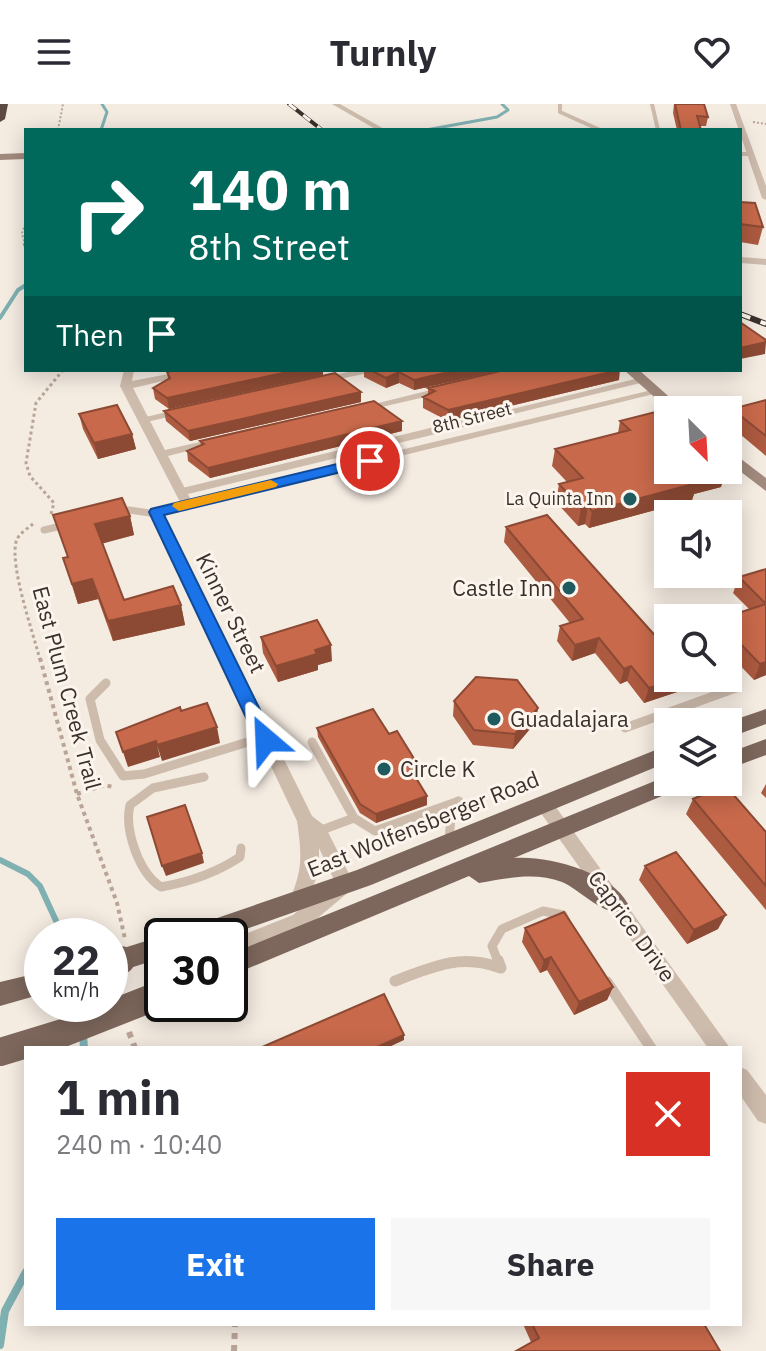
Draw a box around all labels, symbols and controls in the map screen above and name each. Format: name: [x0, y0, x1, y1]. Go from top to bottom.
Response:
text: Turnly: [330, 29, 436, 76]
icon: menu: [32, 30, 76, 74]
icon: heart: [690, 30, 734, 74]
text: 140 m: [188, 153, 352, 225]
icon: right: [56, 160, 160, 264]
text: 8th Street: [188, 223, 350, 270]
icon: arrive: [140, 312, 184, 356]
text: Then: [56, 315, 124, 354]
north arrow: [654, 396, 742, 484]
map controls: [654, 396, 742, 796]
street label: 8th Street: [430, 397, 514, 438]
pin: [336, 427, 404, 495]
icon: arrive: [348, 439, 392, 483]
place label: La Quinta Inn: [506, 487, 614, 510]
marker: La Quinta Inn: [621, 490, 639, 508]
button: sound: [654, 500, 742, 588]
street label: Kinner Street: [190, 548, 273, 678]
place label: Castle Inn: [452, 573, 553, 602]
marker: Castle Inn: [560, 579, 578, 597]
street label: East Plum Creek Trail: [26, 583, 109, 793]
button: search: [654, 604, 742, 692]
position arrow: [224, 698, 308, 782]
place label: Guadalajara: [510, 704, 629, 733]
button: layers: [654, 708, 742, 796]
marker: Guadalajara: [485, 710, 503, 728]
place label: Circle K: [400, 754, 475, 783]
marker: Circle K: [375, 760, 393, 778]
street label: East Wolfensberger Road: [303, 764, 543, 883]
street label: Caprice Drive: [582, 864, 683, 987]
speed limit sign: 30: [144, 918, 248, 1022]
text: 22: [52, 934, 100, 986]
text: km/h: [52, 976, 100, 1003]
text: 1 min: [56, 1066, 181, 1128]
button: close: [626, 1072, 710, 1156]
text: 240 m · 10:40: [56, 1127, 222, 1161]
button: Exit: [56, 1218, 375, 1310]
button: Share: [391, 1218, 710, 1310]

